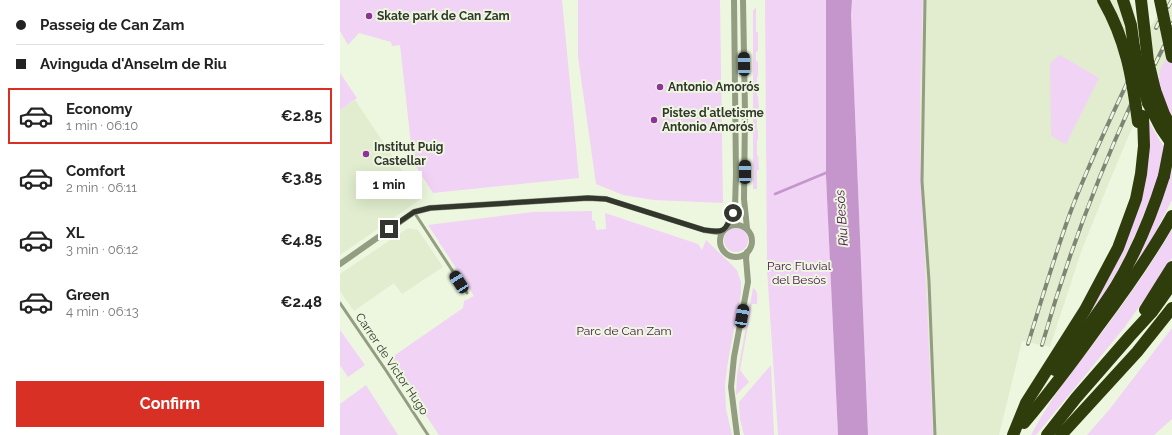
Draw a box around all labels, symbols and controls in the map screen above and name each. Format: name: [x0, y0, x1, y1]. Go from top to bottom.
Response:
place label: Skate park de Can Zam: [377, 9, 510, 23]
marker: Skate park de Can Zam: [364, 11, 374, 21]
text: Passeig de Can Zam: [40, 16, 184, 34]
car: [738, 52, 750, 76]
text: Avinguda d'Anselm de Riu: [40, 55, 227, 73]
place label: Antonio Amorós: [668, 80, 760, 94]
marker: Antonio Amorós: [655, 82, 665, 92]
icon: car: [18, 98, 54, 134]
text: Economy: [66, 100, 133, 118]
place label: Pistes d'atletisme Antonio Amorós: [662, 106, 764, 134]
text: €2.85: [281, 107, 322, 125]
marker: Pistes d'atletisme Antonio Amorós: [649, 115, 659, 125]
text: 1 min · 06:10: [66, 118, 138, 133]
place label: Institut Puig Castellar: [374, 140, 443, 168]
marker: Institut Puig Castellar: [361, 149, 371, 159]
icon: car: [18, 160, 54, 196]
car: [739, 160, 751, 184]
text: Comfort: [66, 162, 125, 180]
text: €3.85: [281, 169, 322, 187]
callout: 1 min: [356, 171, 422, 199]
text: 1 min: [373, 177, 405, 192]
text: 2 min · 06:11: [66, 180, 137, 195]
water label: Riu Besòs: [832, 189, 851, 247]
route start: [724, 204, 742, 222]
route end: [380, 220, 398, 238]
icon: car: [18, 222, 54, 258]
text: XL: [66, 224, 84, 242]
text: €4.85: [281, 231, 322, 249]
text: 3 min · 06:12: [66, 242, 138, 257]
park label: Parc Fluvial del Besòs: [767, 259, 832, 287]
car: [447, 269, 471, 295]
icon: car: [18, 284, 54, 320]
text: Green: [66, 286, 110, 304]
text: €2.48: [281, 293, 322, 311]
car: [734, 303, 750, 329]
text: 4 min · 06:13: [66, 304, 139, 319]
street label: Carrer de Victor Hugo: [353, 310, 431, 418]
park label: Parc de Can Zam: [576, 324, 672, 338]
button: Confirm: [16, 381, 324, 427]

